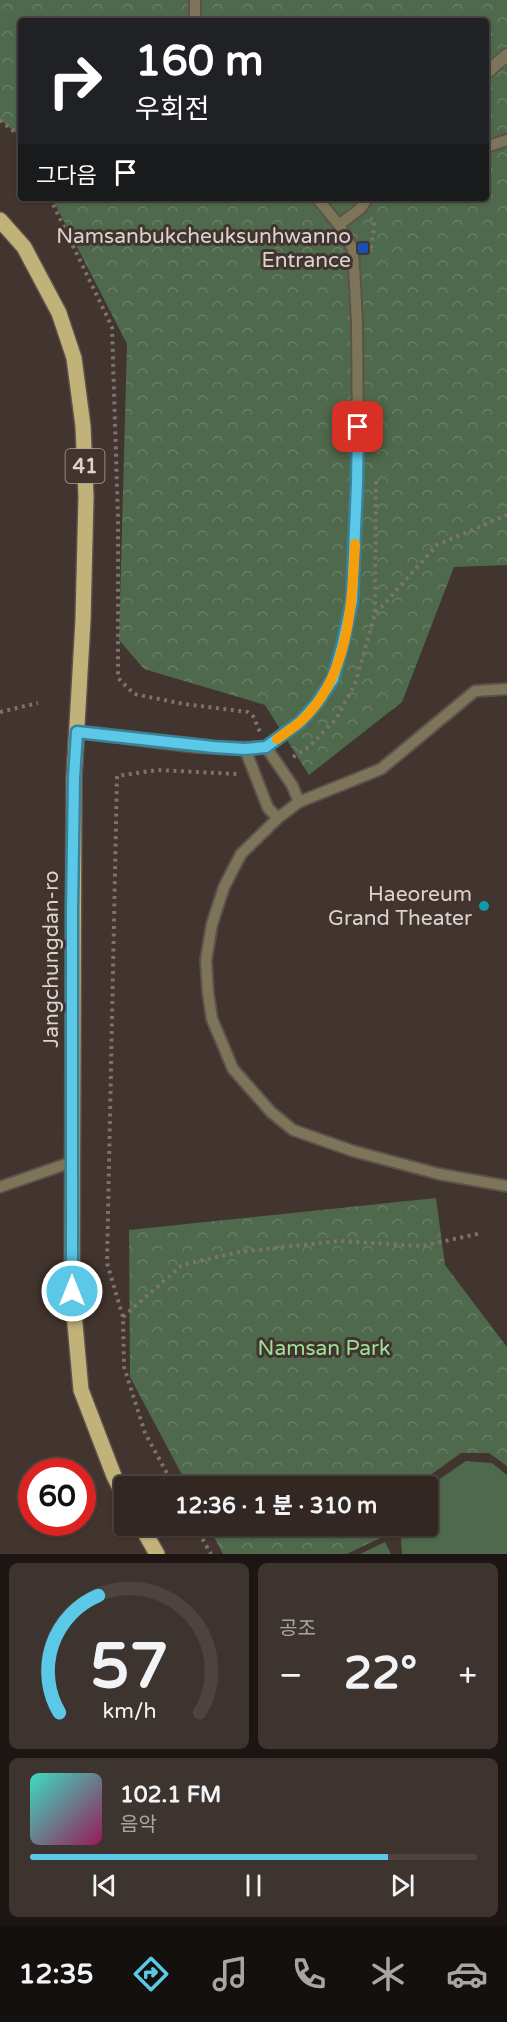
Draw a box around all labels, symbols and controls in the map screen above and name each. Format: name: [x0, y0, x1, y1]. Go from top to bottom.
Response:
text: 160 m: [135, 36, 264, 87]
icon: right: [36, 42, 114, 120]
text: 우회전: [135, 93, 210, 126]
icon: arrive: [109, 156, 142, 189]
text: 그다음: [36, 163, 97, 189]
place label: Namsanbukcheuksunhwanno Entrance: [56, 224, 351, 273]
marker: Namsanbukcheuksunhwanno Entrance: [356, 241, 370, 255]
pin: [332, 401, 383, 452]
icon: arrive: [341, 410, 374, 443]
road number: 41: [66, 449, 104, 483]
street label: Jangchungdan-ro: [39, 870, 64, 1048]
place label: Haeoreum Grand Theater: [328, 882, 472, 931]
marker: Haeoreum Grand Theater: [477, 899, 491, 913]
position arrow: [40, 1259, 104, 1323]
park label: Namsan Park: [258, 1336, 390, 1361]
speed limit sign: 60: [18, 1458, 96, 1536]
text: 12:36 · 1 분 · 310 m: [175, 1493, 377, 1519]
text: 공조: [279, 1617, 316, 1641]
text: 57: [90, 1630, 168, 1705]
text: 22°: [344, 1647, 417, 1701]
text: −: [279, 1656, 303, 1695]
text: +: [458, 1656, 477, 1695]
text: km/h: [102, 1698, 156, 1724]
text: 102.1 FM: [120, 1782, 221, 1808]
text: 음악: [120, 1813, 157, 1837]
icon: previous: [88, 1869, 121, 1902]
icon: pause: [237, 1869, 270, 1902]
icon: next: [386, 1869, 419, 1902]
icon: directions: [130, 1953, 172, 1995]
icon: music: [209, 1953, 251, 1995]
icon: phone: [288, 1953, 330, 1995]
icon: climate: [367, 1953, 409, 1995]
icon: car: [446, 1953, 488, 1995]
text: 12:35: [19, 1958, 93, 1991]

